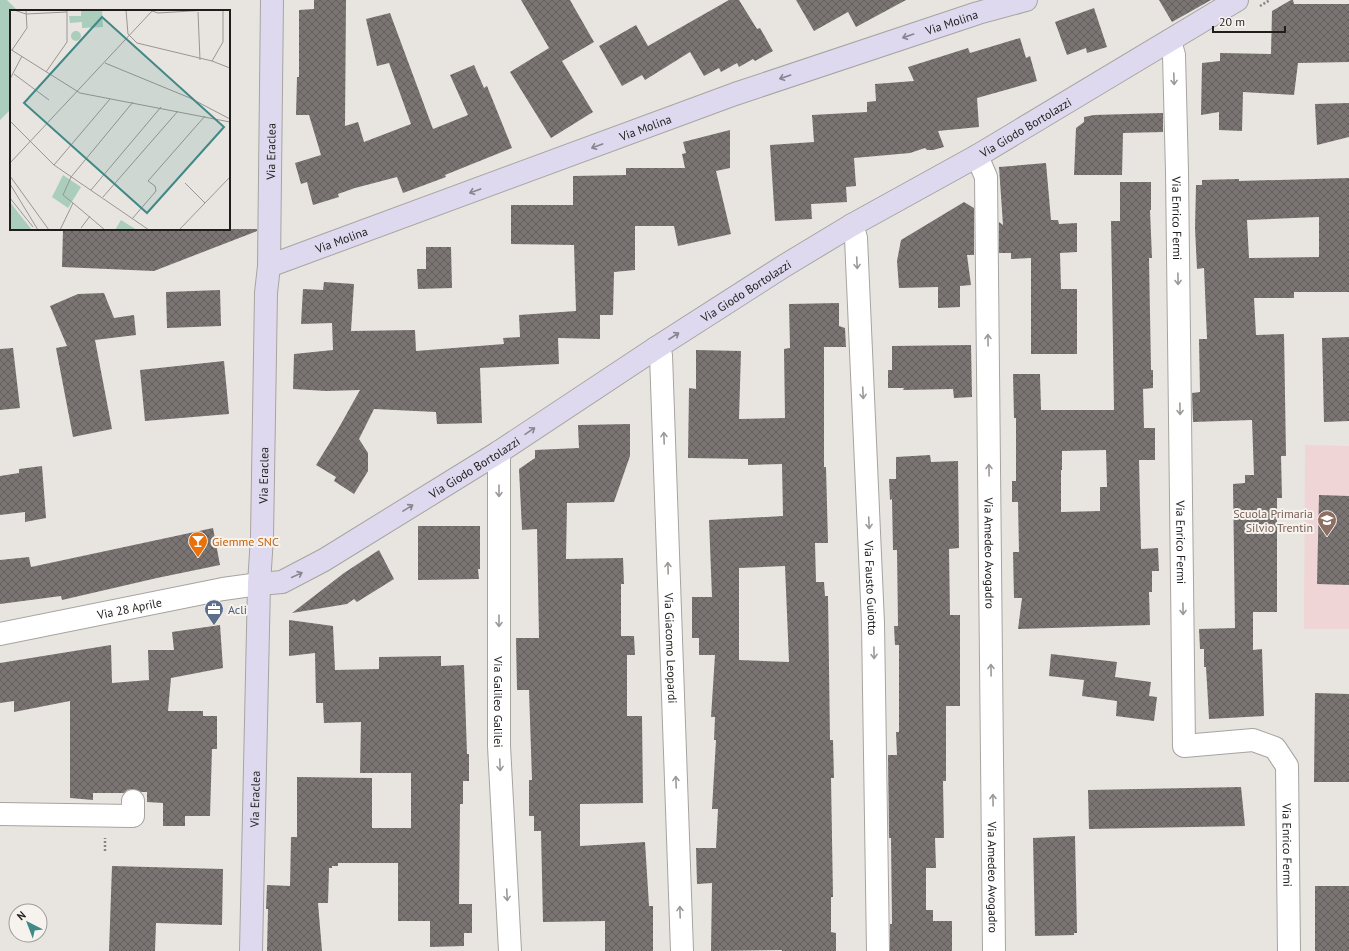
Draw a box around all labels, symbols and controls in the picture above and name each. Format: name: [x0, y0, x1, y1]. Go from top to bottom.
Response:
street label: Via Molina: [922, 6, 980, 38]
scale bar: [1213, 8, 1285, 34]
inset map: [10, 10, 230, 230]
text: 20 m: [1219, 14, 1245, 29]
one-way arrow: [902, 33, 915, 40]
one-way arrow: [1170, 72, 1178, 85]
one-way arrow: [779, 74, 791, 82]
street label: Via Giodo Bortolazzi: [976, 94, 1074, 161]
street label: Via Molina: [616, 111, 673, 144]
street label: Via Eraclea: [262, 123, 278, 181]
one-way arrow: [591, 142, 603, 150]
street label: Via Enrico Fermi: [1170, 175, 1186, 260]
one-way arrow: [470, 187, 482, 195]
street label: Via Molina: [312, 223, 369, 256]
street label: Via Giodo Bortolazzi: [697, 256, 793, 325]
one-way arrow: [853, 256, 861, 269]
one-way arrow: [1174, 272, 1182, 285]
one-way arrow: [668, 332, 679, 341]
one-way arrow: [984, 334, 992, 347]
one-way arrow: [859, 386, 867, 399]
one-way arrow: [1176, 402, 1184, 415]
one-way arrow: [524, 427, 536, 435]
one-way arrow: [660, 432, 667, 445]
street label: Via Giodo Bortolazzi: [425, 433, 522, 502]
street label: Via Eraclea: [255, 447, 271, 505]
one-way arrow: [985, 464, 993, 477]
one-way arrow: [495, 484, 503, 497]
street label: Via Amedeo Avogadro: [982, 496, 998, 609]
street label: Via Enrico Fermi: [1173, 499, 1190, 584]
one-way arrow: [402, 504, 413, 512]
place label: Scuola Primaria Silvio Trentin: [1233, 506, 1313, 535]
school or university icon: Scuola Primaria Silvio Trentin: [1316, 509, 1338, 537]
one-way arrow: [865, 516, 872, 529]
bar icon: Giemme SNC: [187, 530, 209, 558]
place label: Giemme SNC: [212, 534, 279, 549]
street label: Via Fausto Guiotto: [862, 540, 881, 635]
one-way arrow: [664, 562, 672, 575]
one-way arrow: [290, 571, 302, 578]
street label: Via Giacomo Leopardi: [662, 592, 681, 704]
street label: Via 28 Aprile: [95, 594, 163, 622]
office icon: Acli: [203, 598, 225, 626]
place label: Acli: [228, 602, 247, 617]
one-way arrow: [1179, 602, 1187, 615]
one-way arrow: [495, 614, 503, 627]
one-way arrow: [870, 646, 877, 659]
street label: Via Galileo Galilei: [491, 655, 507, 748]
one-way arrow: [987, 664, 995, 677]
one-way arrow: [497, 758, 504, 771]
street label: Via Eraclea: [246, 770, 262, 829]
one-way arrow: [672, 776, 679, 789]
one-way arrow: [989, 794, 997, 807]
street label: Via Enrico Fermi: [1280, 802, 1296, 887]
street label: Via Amedeo Avogadro: [985, 820, 1001, 933]
one-way arrow: [504, 888, 511, 901]
north arrow: [8, 903, 48, 943]
one-way arrow: [677, 906, 684, 919]
text: N: [14, 908, 29, 923]

